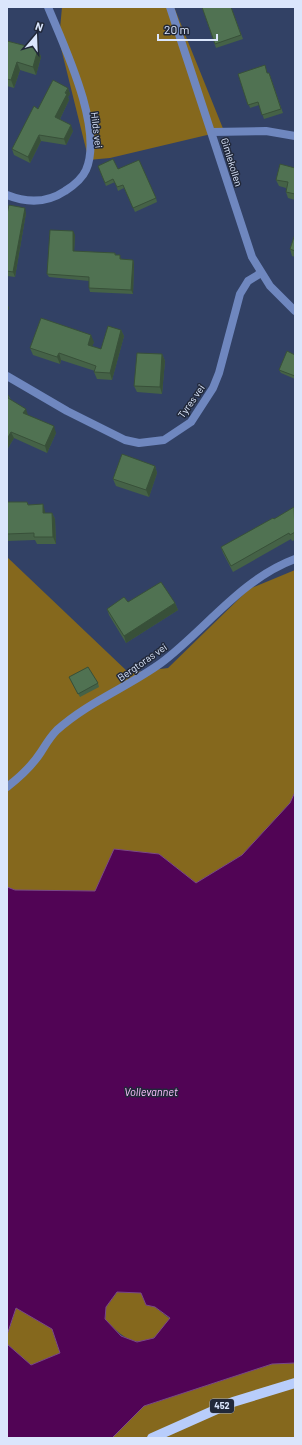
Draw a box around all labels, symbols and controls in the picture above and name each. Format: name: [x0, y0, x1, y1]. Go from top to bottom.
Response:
north arrow: [16, 16, 56, 56]
scale bar: [158, 16, 217, 42]
text: N: [34, 19, 45, 33]
text: 20 m: [164, 22, 190, 36]
street label: Hilds vei: [89, 111, 105, 149]
street label: Gimlekollen: [219, 136, 245, 188]
street label: Tyres vei: [175, 382, 207, 420]
street label: Bergtoras vei: [115, 641, 169, 683]
water label: Vollevannet: [124, 1085, 178, 1098]
road number: 452: [210, 1399, 234, 1413]

